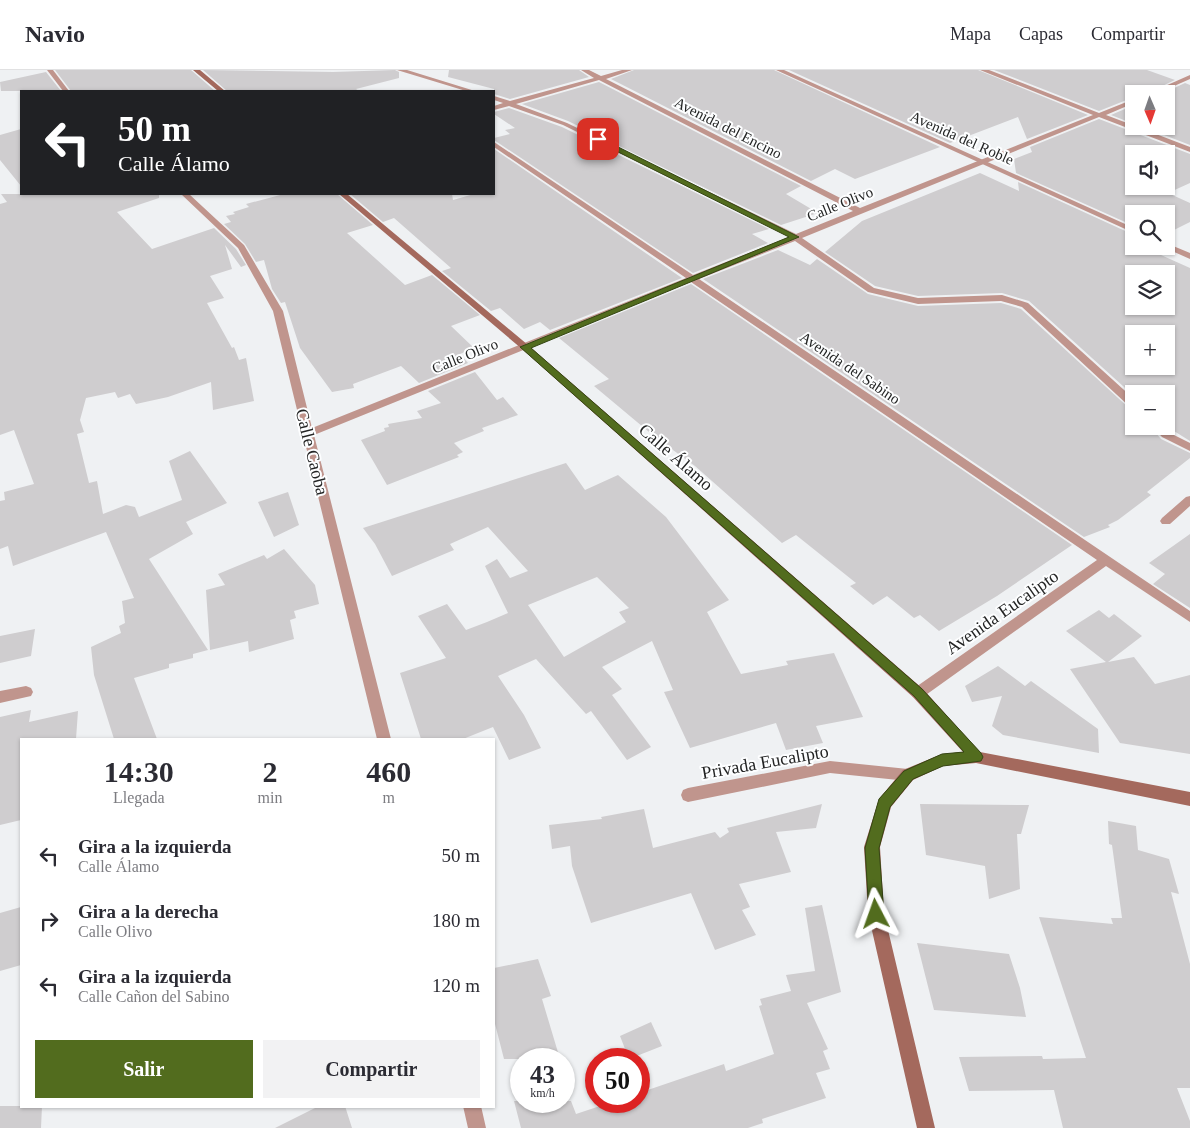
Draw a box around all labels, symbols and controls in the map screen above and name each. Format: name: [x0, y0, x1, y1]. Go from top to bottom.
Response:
text: Navio: [25, 21, 85, 47]
text: Mapa: [950, 24, 991, 44]
text: Capas: [1019, 24, 1063, 44]
text: Compartir: [1091, 24, 1165, 44]
north arrow: [1125, 85, 1175, 135]
map controls: [1125, 85, 1175, 435]
street label: Avenida del Encino: [672, 94, 784, 162]
street label: Avenida del Roble: [908, 108, 1016, 168]
icon: left: [35, 110, 100, 175]
text: 50 m: [118, 110, 191, 149]
pin: [577, 118, 619, 160]
icon: arrive: [584, 125, 612, 153]
button: sound: [1125, 145, 1175, 195]
text: Calle Álamo: [118, 151, 230, 176]
street label: Calle Olivo: [805, 184, 875, 224]
button: search: [1125, 205, 1175, 255]
button: layers: [1125, 265, 1175, 315]
button: +: [1125, 325, 1175, 375]
street label: Avenida del Sabino: [797, 329, 903, 407]
street label: Calle Olivo: [430, 336, 500, 376]
button: −: [1125, 385, 1175, 435]
street label: Calle Caoba: [292, 407, 332, 497]
street label: Calle Álamo: [635, 419, 718, 495]
street label: Avenida Eucalipto: [942, 566, 1062, 658]
street label: Privada Eucalipto: [700, 741, 830, 783]
text: 14:30: [104, 755, 174, 788]
text: 2: [262, 755, 277, 788]
text: 460: [366, 755, 411, 788]
text: Llegada: [113, 789, 165, 806]
text: min: [258, 789, 282, 806]
text: m: [382, 789, 395, 806]
text: Gira a la izquierda: [78, 836, 232, 857]
icon: left: [35, 842, 63, 870]
text: 50 m: [441, 845, 480, 866]
text: Calle Álamo: [78, 858, 159, 875]
position arrow: [849, 887, 901, 939]
text: Gira a la derecha: [78, 901, 219, 922]
icon: right: [35, 907, 63, 935]
text: 180 m: [432, 910, 480, 931]
text: Calle Olivo: [78, 923, 152, 940]
text: Gira a la izquierda: [78, 966, 232, 987]
icon: left: [35, 972, 63, 1000]
text: 120 m: [432, 975, 480, 996]
text: Calle Cañon del Sabino: [78, 988, 230, 1005]
button: Salir: [35, 1040, 253, 1098]
button: Compartir: [263, 1040, 480, 1098]
speed limit sign: 50: [585, 1048, 650, 1113]
text: 43: [530, 1061, 555, 1088]
text: km/h: [530, 1086, 555, 1100]

